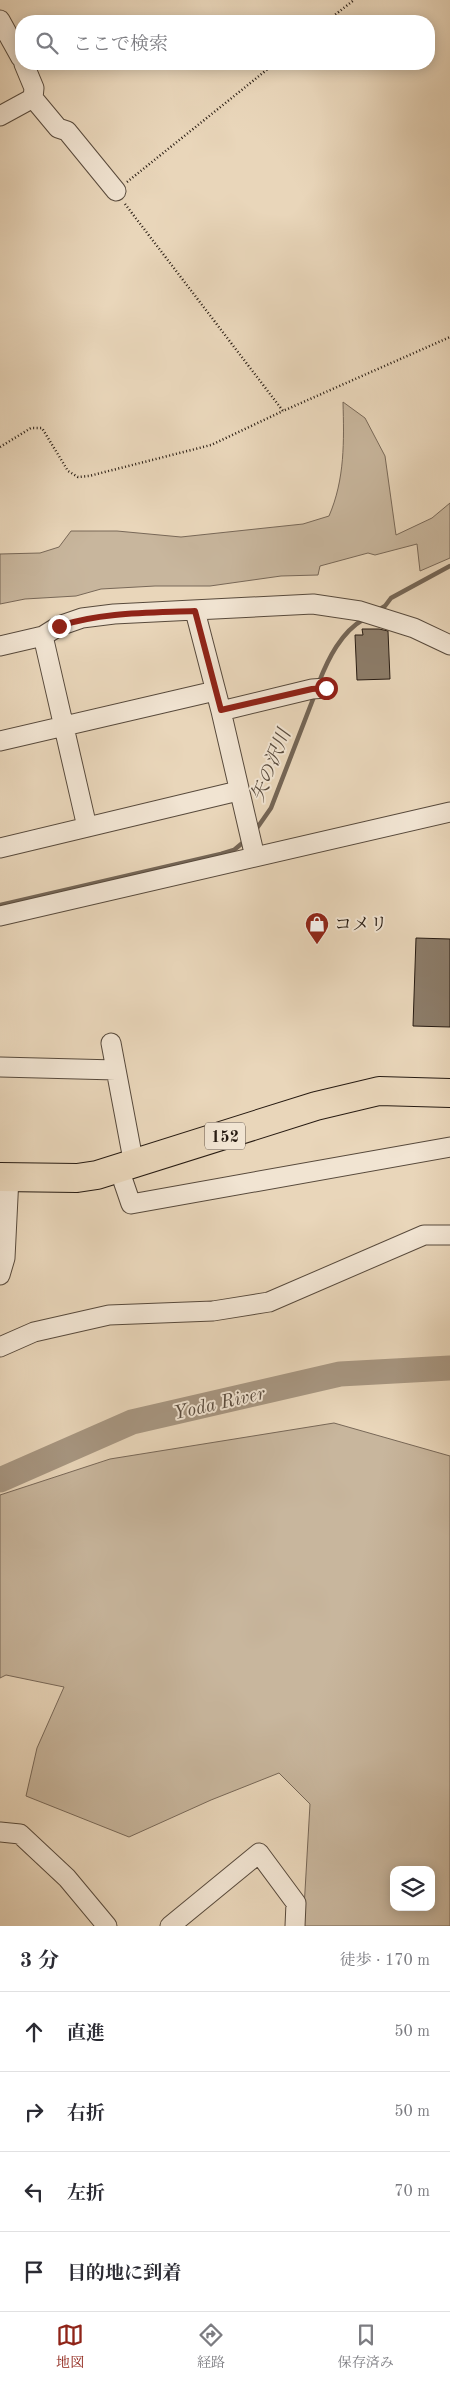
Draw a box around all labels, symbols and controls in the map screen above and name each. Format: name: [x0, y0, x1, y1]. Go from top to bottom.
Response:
search box: [15, 15, 435, 70]
icon: search: [33, 29, 61, 57]
text: ここで検索: [73, 36, 168, 55]
route end: [48, 615, 71, 638]
route start: [315, 677, 338, 700]
water label: 矢の沢川: [247, 725, 296, 805]
shop icon: コメリ: [304, 911, 330, 945]
place label: コメリ: [334, 916, 388, 934]
road number: 152: [205, 1122, 245, 1150]
water label: Yoda River: [172, 1385, 268, 1424]
map controls: [390, 1866, 435, 1911]
button: layers: [390, 1866, 435, 1911]
text: 3 分: [20, 1951, 59, 1972]
text: 徒歩 · 170 m: [340, 1953, 430, 1969]
icon: ahead: [20, 2018, 48, 2046]
text: 50 m: [394, 2024, 430, 2040]
text: 直進: [67, 2025, 105, 2044]
icon: right: [20, 2098, 48, 2126]
text: 50 m: [394, 2104, 430, 2120]
text: 右折: [67, 2105, 105, 2124]
icon: left: [20, 2178, 48, 2206]
text: 70 m: [394, 2184, 430, 2200]
text: 左折: [67, 2185, 105, 2204]
icon: arrive: [20, 2258, 48, 2286]
text: 目的地に到着: [67, 2265, 181, 2284]
tab: 地図: [56, 2321, 84, 2372]
tab: 経路: [197, 2321, 225, 2372]
tab: 保存済み: [338, 2321, 394, 2372]

